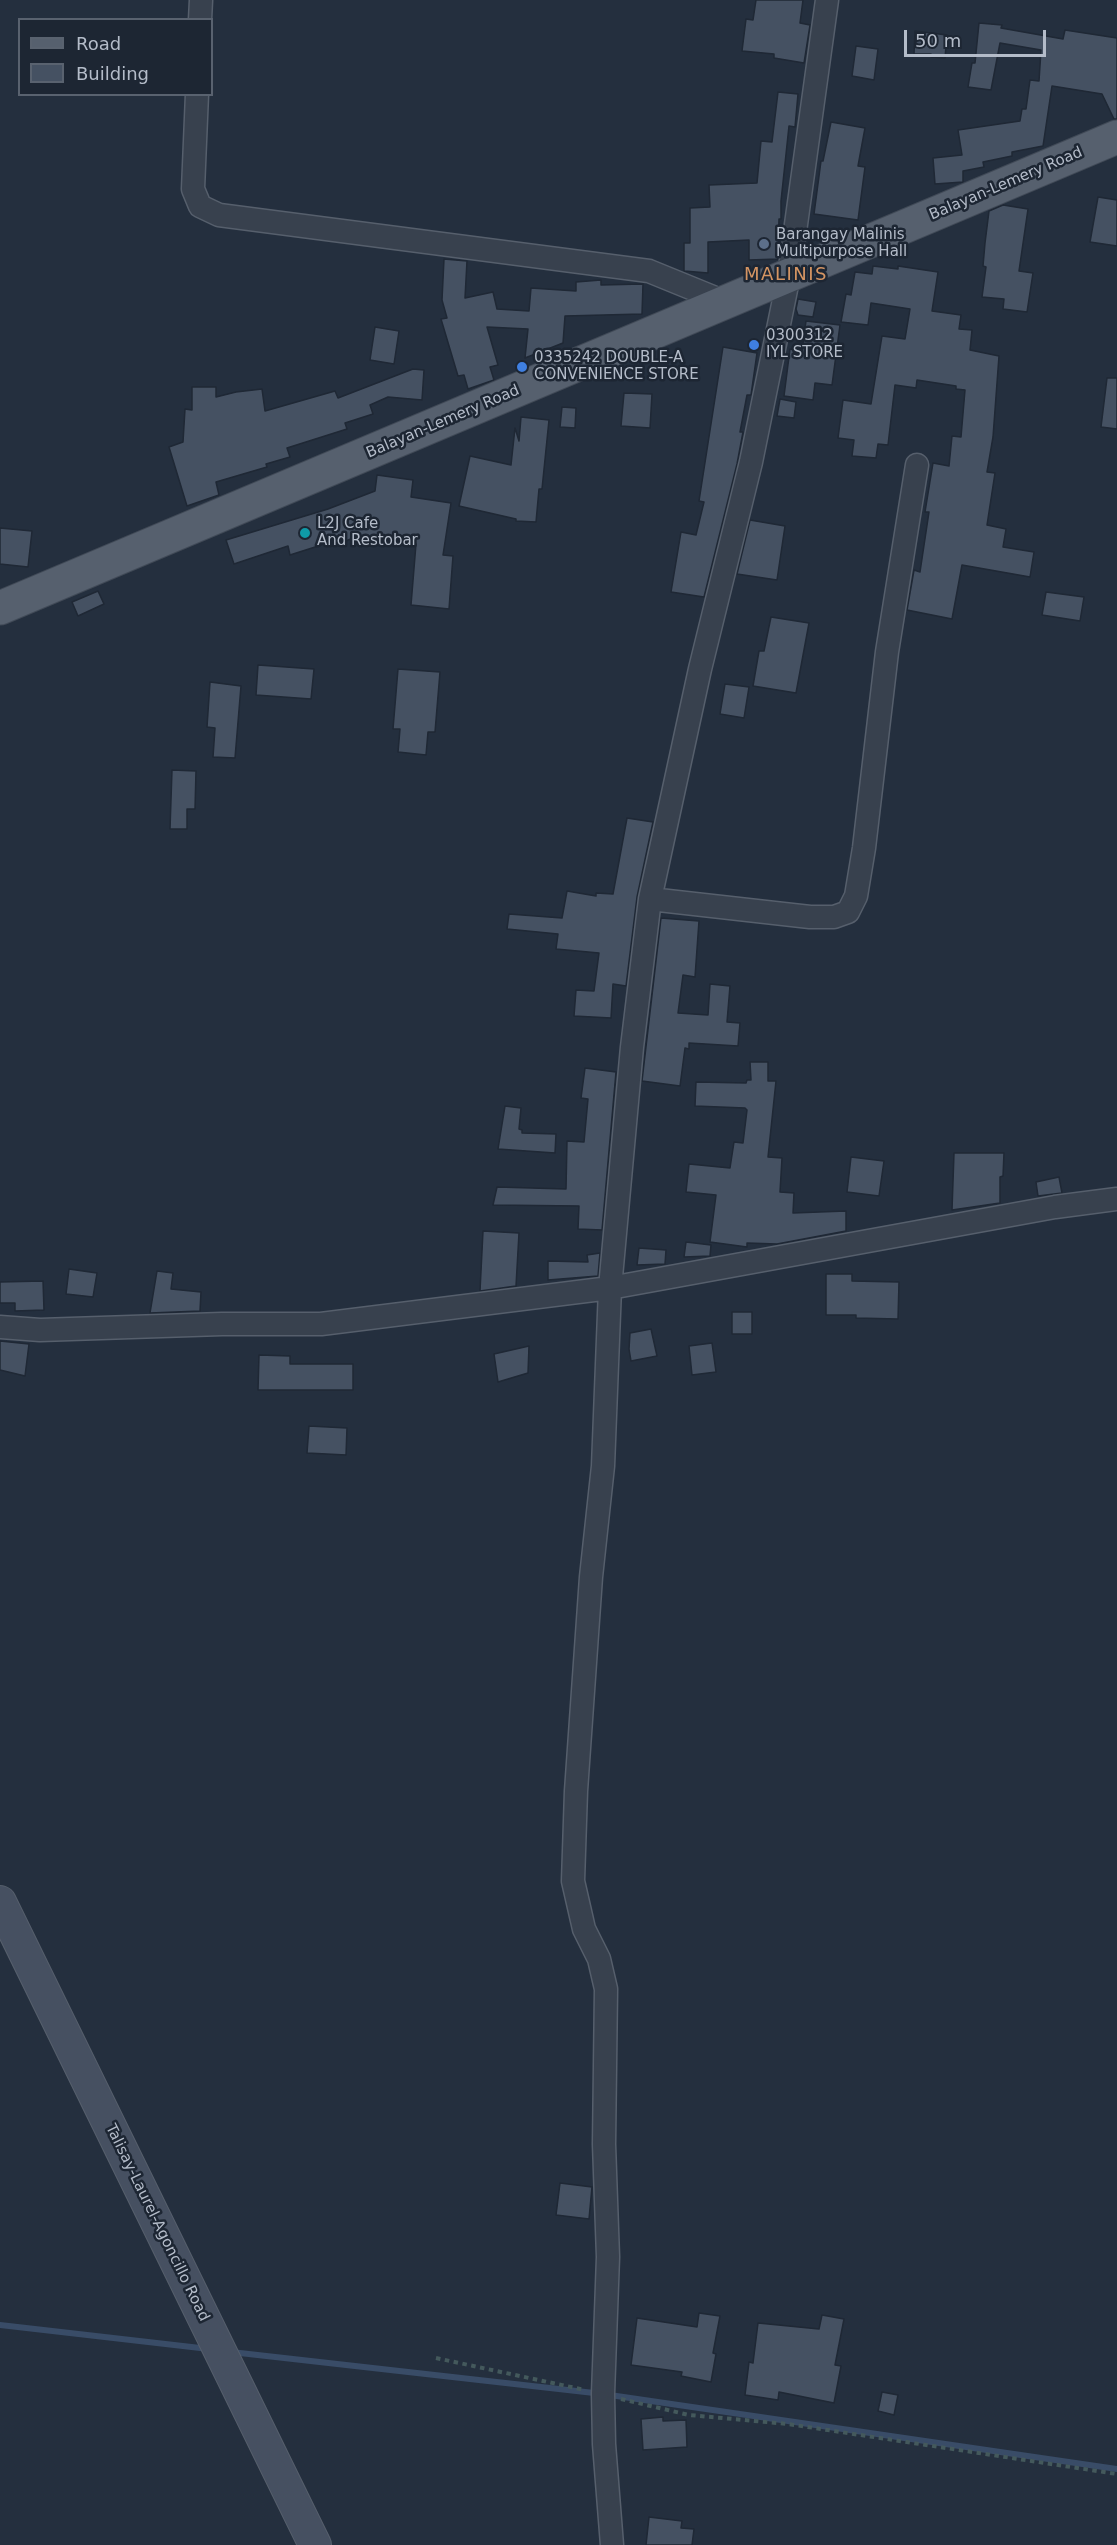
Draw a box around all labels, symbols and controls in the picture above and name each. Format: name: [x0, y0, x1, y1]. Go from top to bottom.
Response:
legend: [18, 18, 213, 96]
scale bar: [907, 18, 1050, 56]
text: 50 m: [915, 30, 961, 51]
text: Road: [76, 33, 121, 54]
text: Building: [76, 63, 149, 84]
street label: Balayan-Lemery Road: [927, 144, 1085, 224]
place label: Barangay Malinis Multipurpose Hall: [776, 226, 907, 261]
marker: Barangay Malinis Multipurpose Hall: [757, 237, 771, 251]
district label: MALINIS: [744, 264, 828, 286]
place label: 0300312 IYL STORE: [766, 327, 843, 362]
marker: 0300312 IYL STORE: [747, 338, 761, 352]
place label: 0335242 DOUBLE-A CONVENIENCE STORE: [534, 349, 699, 384]
marker: 0335242 DOUBLE-A CONVENIENCE STORE: [515, 360, 529, 374]
street label: Balayan-Lemery Road: [364, 382, 522, 462]
place label: L2J Cafe And Restobar: [317, 515, 418, 550]
marker: L2J Cafe And Restobar: [298, 526, 312, 540]
street label: Talisay-Laurel-Agoncillo Road: [101, 2121, 213, 2325]

